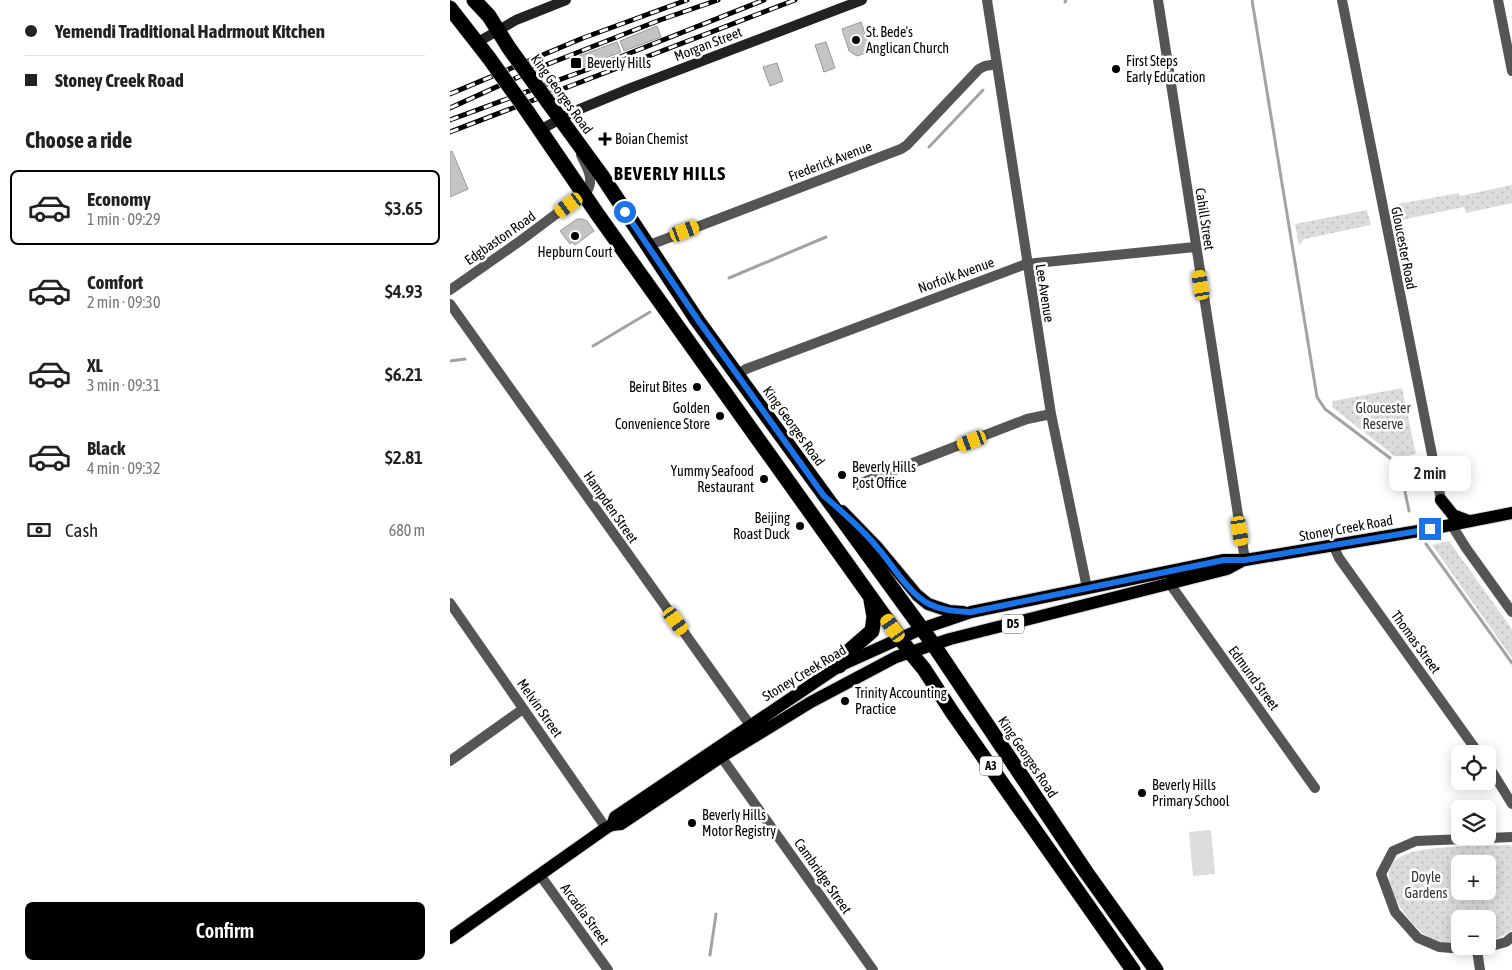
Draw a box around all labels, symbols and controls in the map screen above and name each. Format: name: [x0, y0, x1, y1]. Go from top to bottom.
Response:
text: Yemendi Traditional Hadrmout Kitchen: [55, 20, 325, 42]
street label: Morgan Street: [672, 24, 744, 64]
place label: St. Bede's Anglican Church: [866, 24, 949, 56]
marker: St. Bede's Anglican Church: [850, 34, 862, 46]
street label: King Georges Road: [528, 51, 596, 137]
place label: First Steps Early Education: [1126, 53, 1206, 85]
place label: Beverly Hills: [587, 55, 651, 71]
marker: Beverly Hills: [569, 56, 583, 70]
marker: First Steps Early Education: [1110, 63, 1122, 75]
text: Stoney Creek Road: [55, 69, 184, 91]
text: Choose a ride: [25, 127, 132, 153]
place label: Boian Chemist: [615, 131, 688, 147]
marker: Boian Chemist: [599, 133, 611, 145]
street label: Frederick Avenue: [786, 138, 874, 184]
district label: BEVERLY HILLS: [614, 162, 726, 184]
icon: car: [27, 185, 72, 230]
street label: Cahill Street: [1192, 187, 1218, 251]
text: Economy: [87, 188, 151, 210]
car: [552, 190, 585, 220]
text: $3.65: [385, 197, 423, 219]
route start: [614, 201, 636, 223]
street label: Gloucester Road: [1388, 205, 1420, 291]
street label: Edgbaston Road: [462, 208, 538, 268]
text: 1 min · 09:29: [87, 210, 160, 228]
car: [668, 219, 701, 243]
marker: Hepburn Court: [569, 230, 581, 242]
place label: Hepburn Court: [537, 244, 613, 260]
street label: Norfolk Avenue: [916, 254, 996, 296]
street label: Lee Avenue: [1033, 263, 1057, 323]
icon: car: [27, 268, 72, 313]
car: [1191, 269, 1210, 301]
text: Comfort: [87, 271, 143, 293]
text: $4.93: [385, 280, 423, 302]
text: 2 min · 09:30: [87, 293, 160, 311]
icon: car: [27, 351, 72, 396]
text: XL: [87, 354, 103, 376]
text: $6.21: [385, 363, 423, 385]
text: 3 min · 09:31: [87, 376, 160, 394]
place label: Beirut Bites: [629, 379, 687, 395]
marker: Beirut Bites: [691, 381, 703, 393]
street label: King Georges Road: [760, 383, 828, 469]
place label: Golden Convenience Store: [615, 400, 710, 432]
park label: Gloucester Reserve: [1355, 400, 1411, 432]
marker: Golden Convenience Store: [714, 410, 726, 422]
car: [955, 429, 988, 453]
icon: car: [27, 434, 72, 479]
text: Black: [87, 437, 125, 459]
text: $2.81: [385, 446, 423, 468]
callout: 2 min: [1389, 456, 1471, 492]
text: 4 min · 09:32: [87, 459, 160, 477]
place label: Beverly Hills Post Office: [852, 459, 916, 491]
place label: Yummy Seafood Restaurant: [671, 463, 754, 495]
text: 2 min: [1414, 464, 1446, 482]
street label: Hampden Street: [580, 468, 642, 546]
marker: Beverly Hills Post Office: [836, 469, 848, 481]
marker: Yummy Seafood Restaurant: [758, 473, 770, 485]
place label: Beijing Roast Duck: [733, 510, 790, 542]
street label: Stoney Creek Road: [1298, 512, 1394, 544]
car: [1230, 515, 1249, 547]
icon: cash: [25, 516, 53, 544]
route end: [1419, 518, 1441, 540]
text: Cash: [65, 519, 98, 541]
marker: Beijing Roast Duck: [794, 520, 806, 532]
text: 680 m: [389, 521, 425, 539]
car: [661, 604, 690, 638]
street label: Thomas Street: [1388, 608, 1444, 676]
car: [878, 611, 907, 645]
road number: D5: [1002, 614, 1024, 634]
street label: Stoney Creek Road: [759, 642, 849, 704]
street label: Edmund Street: [1225, 643, 1283, 713]
street label: Melvin Street: [514, 676, 566, 740]
place label: Trinity Accounting Practice: [855, 685, 947, 717]
marker: Trinity Accounting Practice: [839, 695, 851, 707]
street label: King Georges Road: [995, 713, 1061, 801]
map controls: [1451, 745, 1496, 955]
button: locate: [1451, 745, 1496, 790]
road number: A3: [980, 756, 1002, 776]
place label: Beverly Hills Primary School: [1152, 777, 1230, 809]
marker: Beverly Hills Primary School: [1136, 787, 1148, 799]
button: layers: [1451, 800, 1496, 845]
place label: Beverly Hills Motor Registry: [702, 807, 776, 839]
marker: Beverly Hills Motor Registry: [686, 817, 698, 829]
street label: Cambridge Street: [791, 835, 855, 917]
button: +: [1451, 855, 1496, 900]
park label: Doyle Gardens: [1405, 869, 1447, 901]
street label: Arcadia Street: [557, 880, 613, 948]
button: Confirm: [25, 902, 425, 960]
button: −: [1451, 910, 1496, 955]

